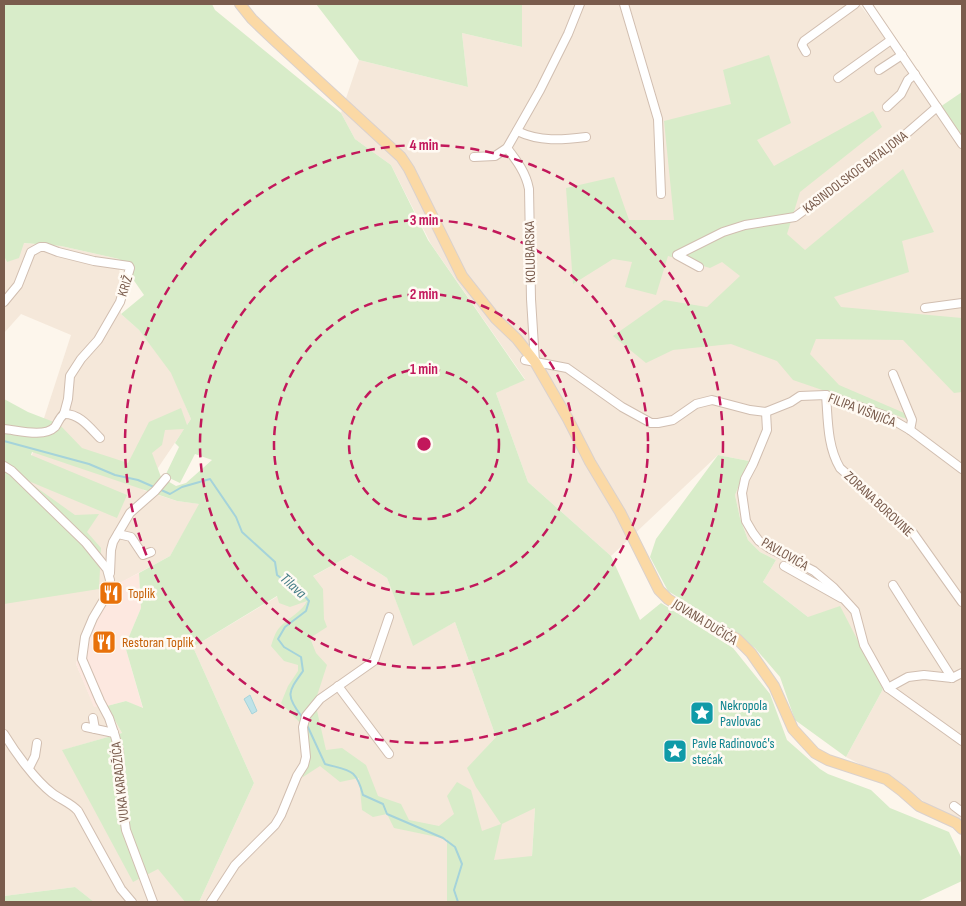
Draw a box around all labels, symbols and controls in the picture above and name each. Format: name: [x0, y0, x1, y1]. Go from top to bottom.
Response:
street label: KASINDOLSKOG BATALJONA: [799, 127, 911, 217]
text: 4 min: [410, 136, 438, 155]
text: 3 min: [410, 211, 438, 230]
street label: KOLUBARSKA: [521, 220, 539, 283]
street label: KRIŽ: [114, 273, 136, 299]
text: 2 min: [410, 285, 438, 304]
text: 1 min: [410, 360, 438, 379]
street label: FILIPA VIŠNJIĆA: [826, 389, 899, 431]
centre of rings: [415, 435, 433, 453]
street label: ZORANA BOROVINE: [841, 468, 917, 541]
street label: PAVLOVIĆA: [759, 534, 812, 575]
water label: Tilava: [276, 569, 310, 603]
restaurant icon: Toplik: [98, 580, 124, 606]
place label: Toplik: [128, 585, 156, 602]
street label: JOVANA DUČIĆA: [669, 595, 741, 649]
restaurant icon: Restoran Toplik: [91, 629, 117, 655]
place label: Restoran Toplik: [122, 634, 194, 651]
place label: Nekropola Pavlovac: [720, 697, 767, 730]
place icon: Nekropola Pavlovac: [689, 700, 715, 726]
place label: Pavle Radinovoć's stećak: [692, 735, 775, 768]
place icon: Pavle Radinovoć's stećak: [662, 738, 688, 764]
street label: VUKA KARADŽIĆA: [107, 740, 133, 823]

